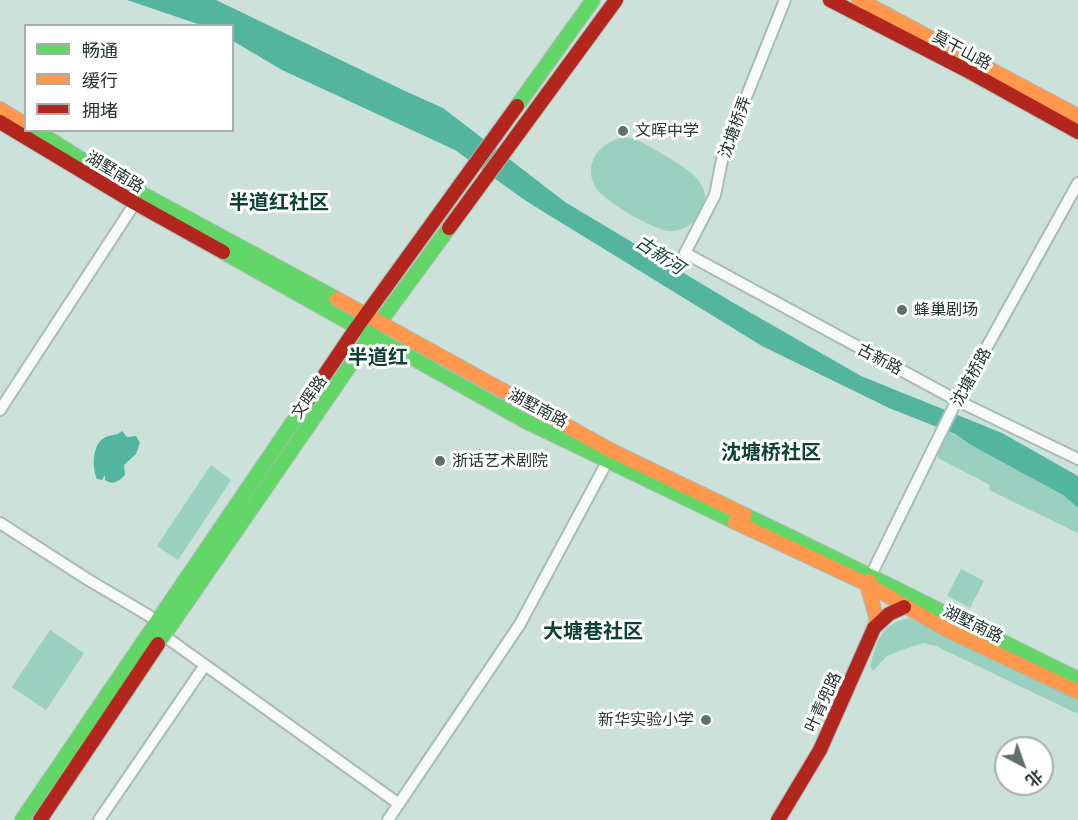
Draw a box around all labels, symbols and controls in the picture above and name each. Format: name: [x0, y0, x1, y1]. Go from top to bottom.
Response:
legend: [24, 24, 234, 132]
street label: 莫干山路: [929, 27, 995, 73]
text: 畅通: [82, 39, 118, 61]
text: 缓行: [82, 69, 118, 91]
street label: 沈塘桥弄: [715, 94, 755, 160]
text: 拥堵: [82, 99, 118, 121]
place label: 文晖中学: [635, 121, 699, 141]
marker: 文晖中学: [616, 124, 630, 138]
street label: 湖墅南路: [83, 147, 147, 197]
district label: 半道红社区: [229, 190, 329, 214]
water label: 古新河: [632, 231, 688, 279]
place label: 蜂巢剧场: [914, 300, 978, 320]
marker: 蜂巢剧场: [895, 303, 909, 317]
street label: 古新路: [854, 339, 906, 379]
street label: 沈塘桥路: [947, 344, 995, 410]
district label: 半道红: [348, 345, 408, 369]
street label: 文晖路: [287, 372, 331, 422]
street label: 湖墅南路: [505, 385, 571, 431]
district label: 沈塘桥社区: [721, 440, 821, 464]
place label: 浙话艺术剧院: [452, 451, 548, 471]
marker: 浙话艺术剧院: [433, 454, 447, 468]
street label: 湖墅南路: [940, 601, 1006, 647]
district label: 大塘巷社区: [543, 619, 643, 643]
street label: 叶青兜路: [801, 669, 845, 735]
place label: 新华实验小学: [598, 710, 694, 730]
marker: 新华实验小学: [699, 713, 713, 727]
north arrow: [994, 736, 1054, 796]
text: 北: [1023, 766, 1047, 791]

